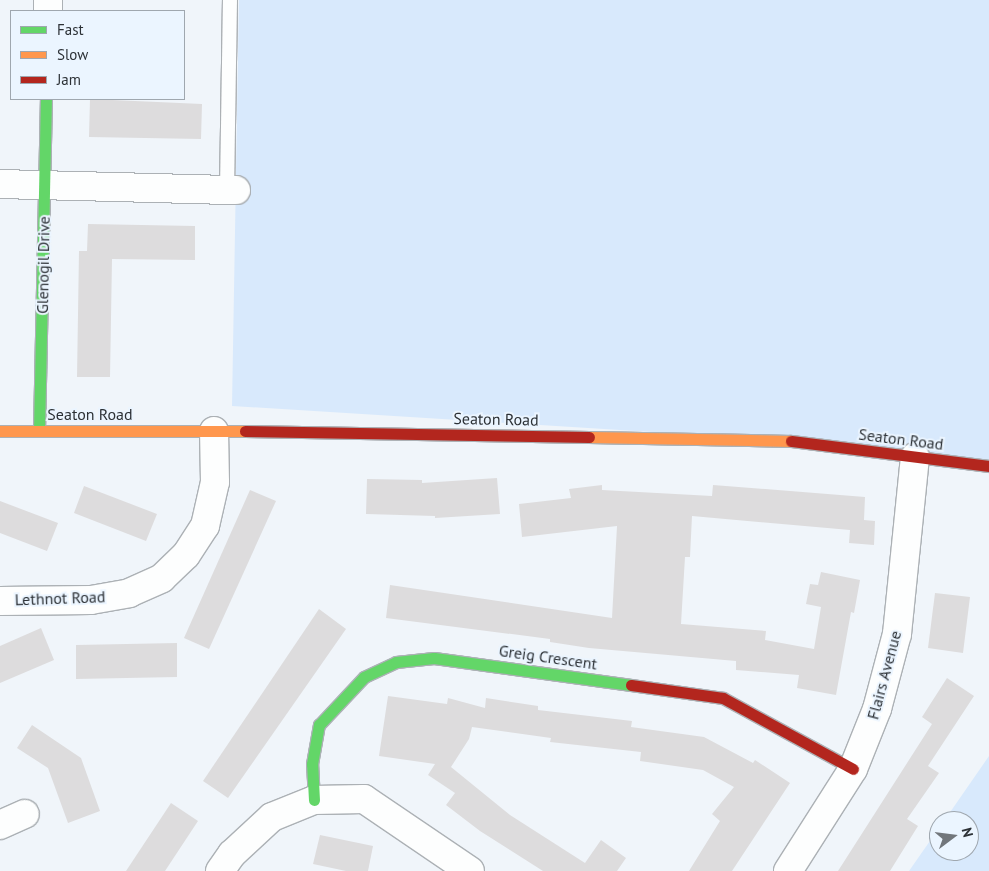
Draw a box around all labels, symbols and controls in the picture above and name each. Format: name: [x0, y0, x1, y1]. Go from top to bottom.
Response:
legend: [10, 10, 185, 100]
text: Fast: [57, 20, 84, 39]
text: Slow: [57, 45, 88, 64]
text: Jam: [57, 70, 81, 89]
street label: Glenogil Drive: [33, 216, 53, 314]
street label: Seaton Road: [47, 404, 133, 424]
street label: Seaton Road: [453, 409, 539, 429]
street label: Seaton Road: [858, 424, 944, 454]
street label: Lethnot Road: [14, 587, 106, 609]
street label: Flairs Avenue: [863, 628, 905, 722]
street label: Greig Crescent: [498, 641, 598, 673]
north arrow: [929, 811, 979, 861]
text: N: [958, 826, 977, 839]

